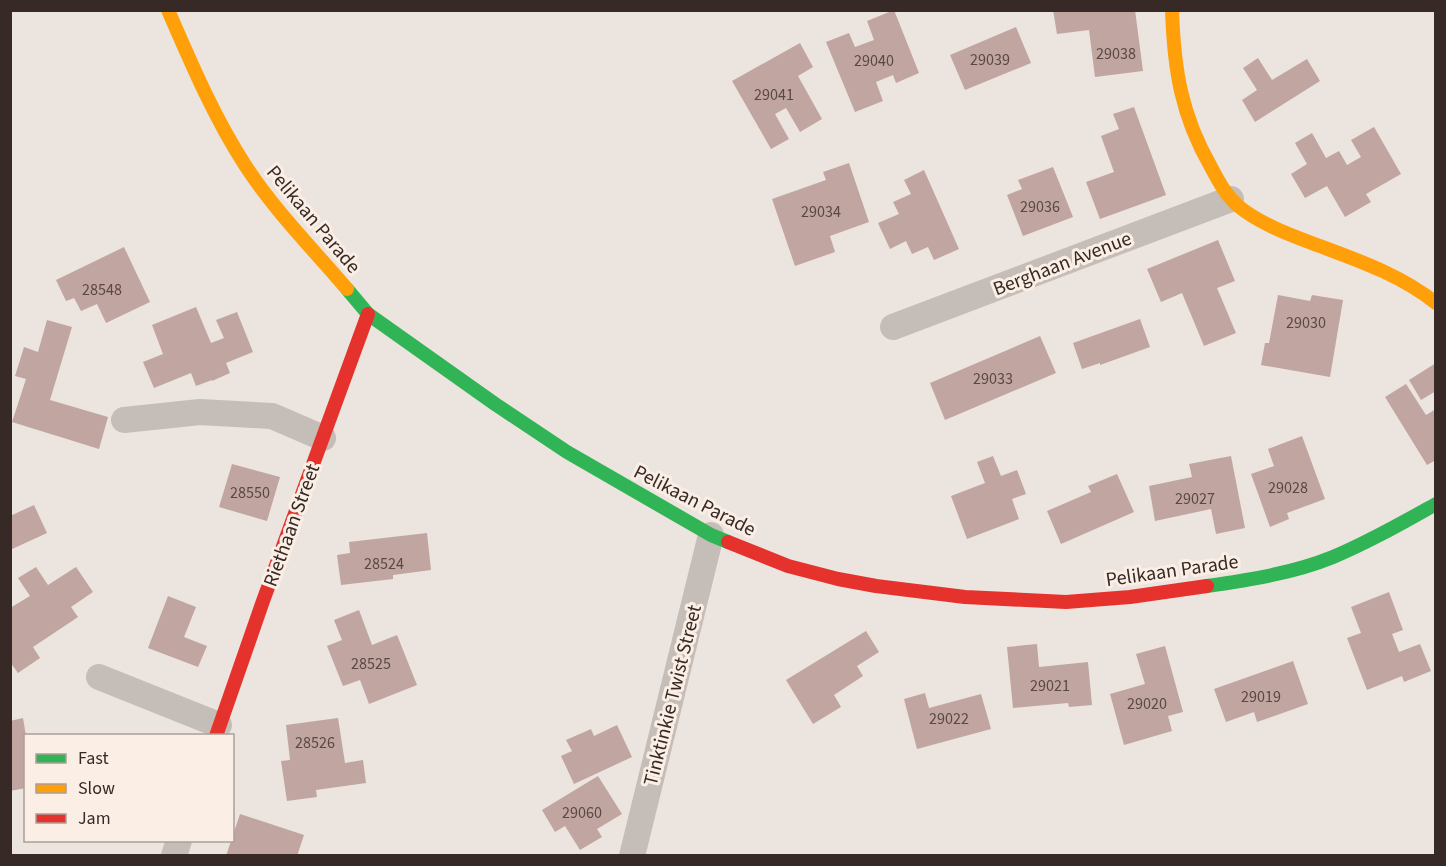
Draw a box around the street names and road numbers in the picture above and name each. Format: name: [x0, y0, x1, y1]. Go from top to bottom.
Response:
street label: Pelikaan Parade: [260, 159, 367, 280]
street label: Berghaan Avenue: [989, 225, 1136, 303]
street label: Pelikaan Parade: [629, 458, 761, 544]
street label: Riethaan Street: [257, 460, 327, 591]
street label: Pelikaan Parade: [1104, 548, 1240, 594]
street label: Tinktinkie Twist Street: [637, 602, 709, 789]

